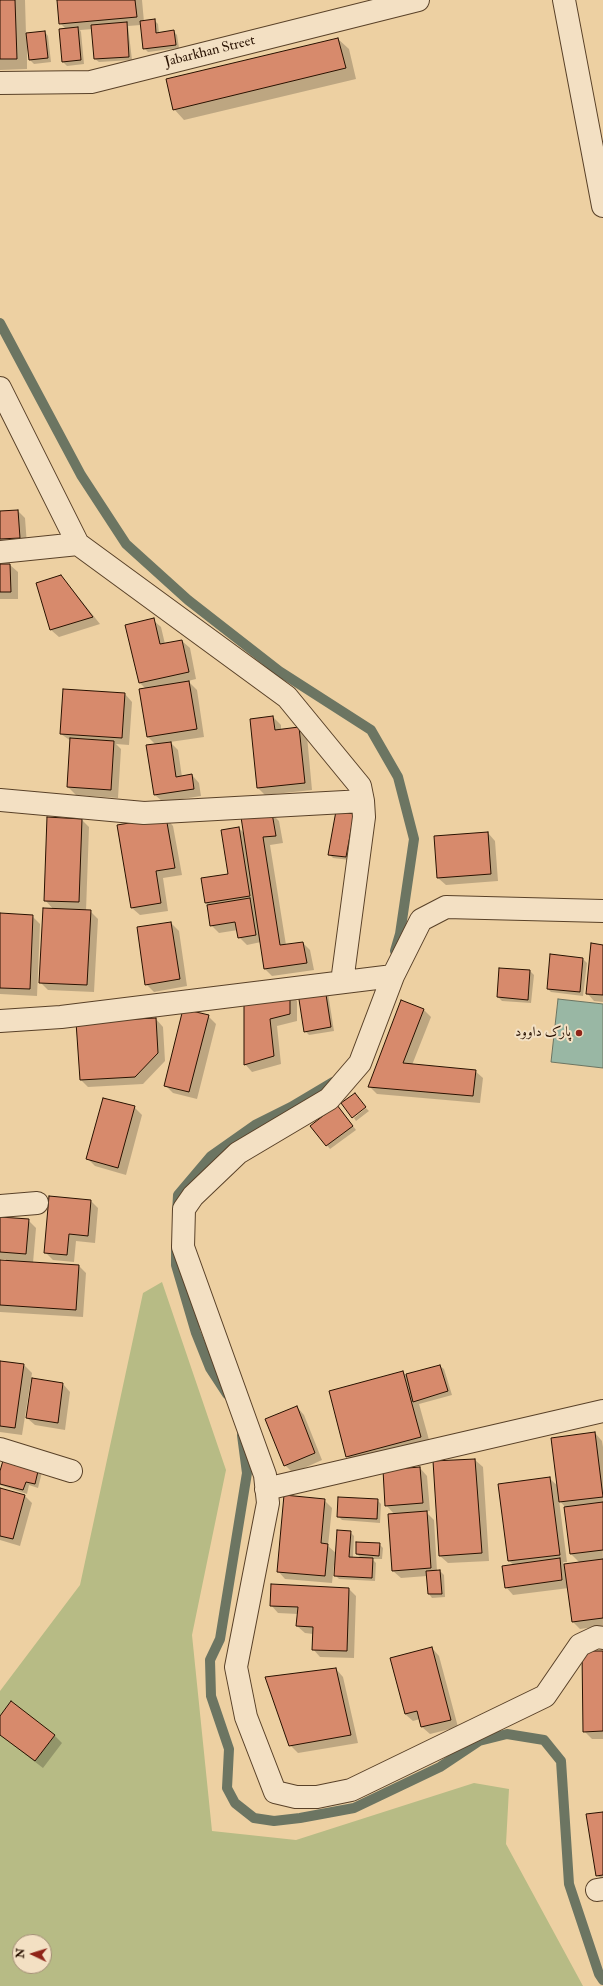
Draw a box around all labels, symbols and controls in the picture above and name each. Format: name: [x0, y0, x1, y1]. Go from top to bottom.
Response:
street label: Jabarkhan Street: [163, 33, 257, 71]
place label: پارک داوود: [515, 1025, 571, 1041]
marker: پارک داوود: [574, 1028, 584, 1038]
north arrow: [12, 1934, 52, 1974]
text: N: [14, 1948, 27, 1959]

